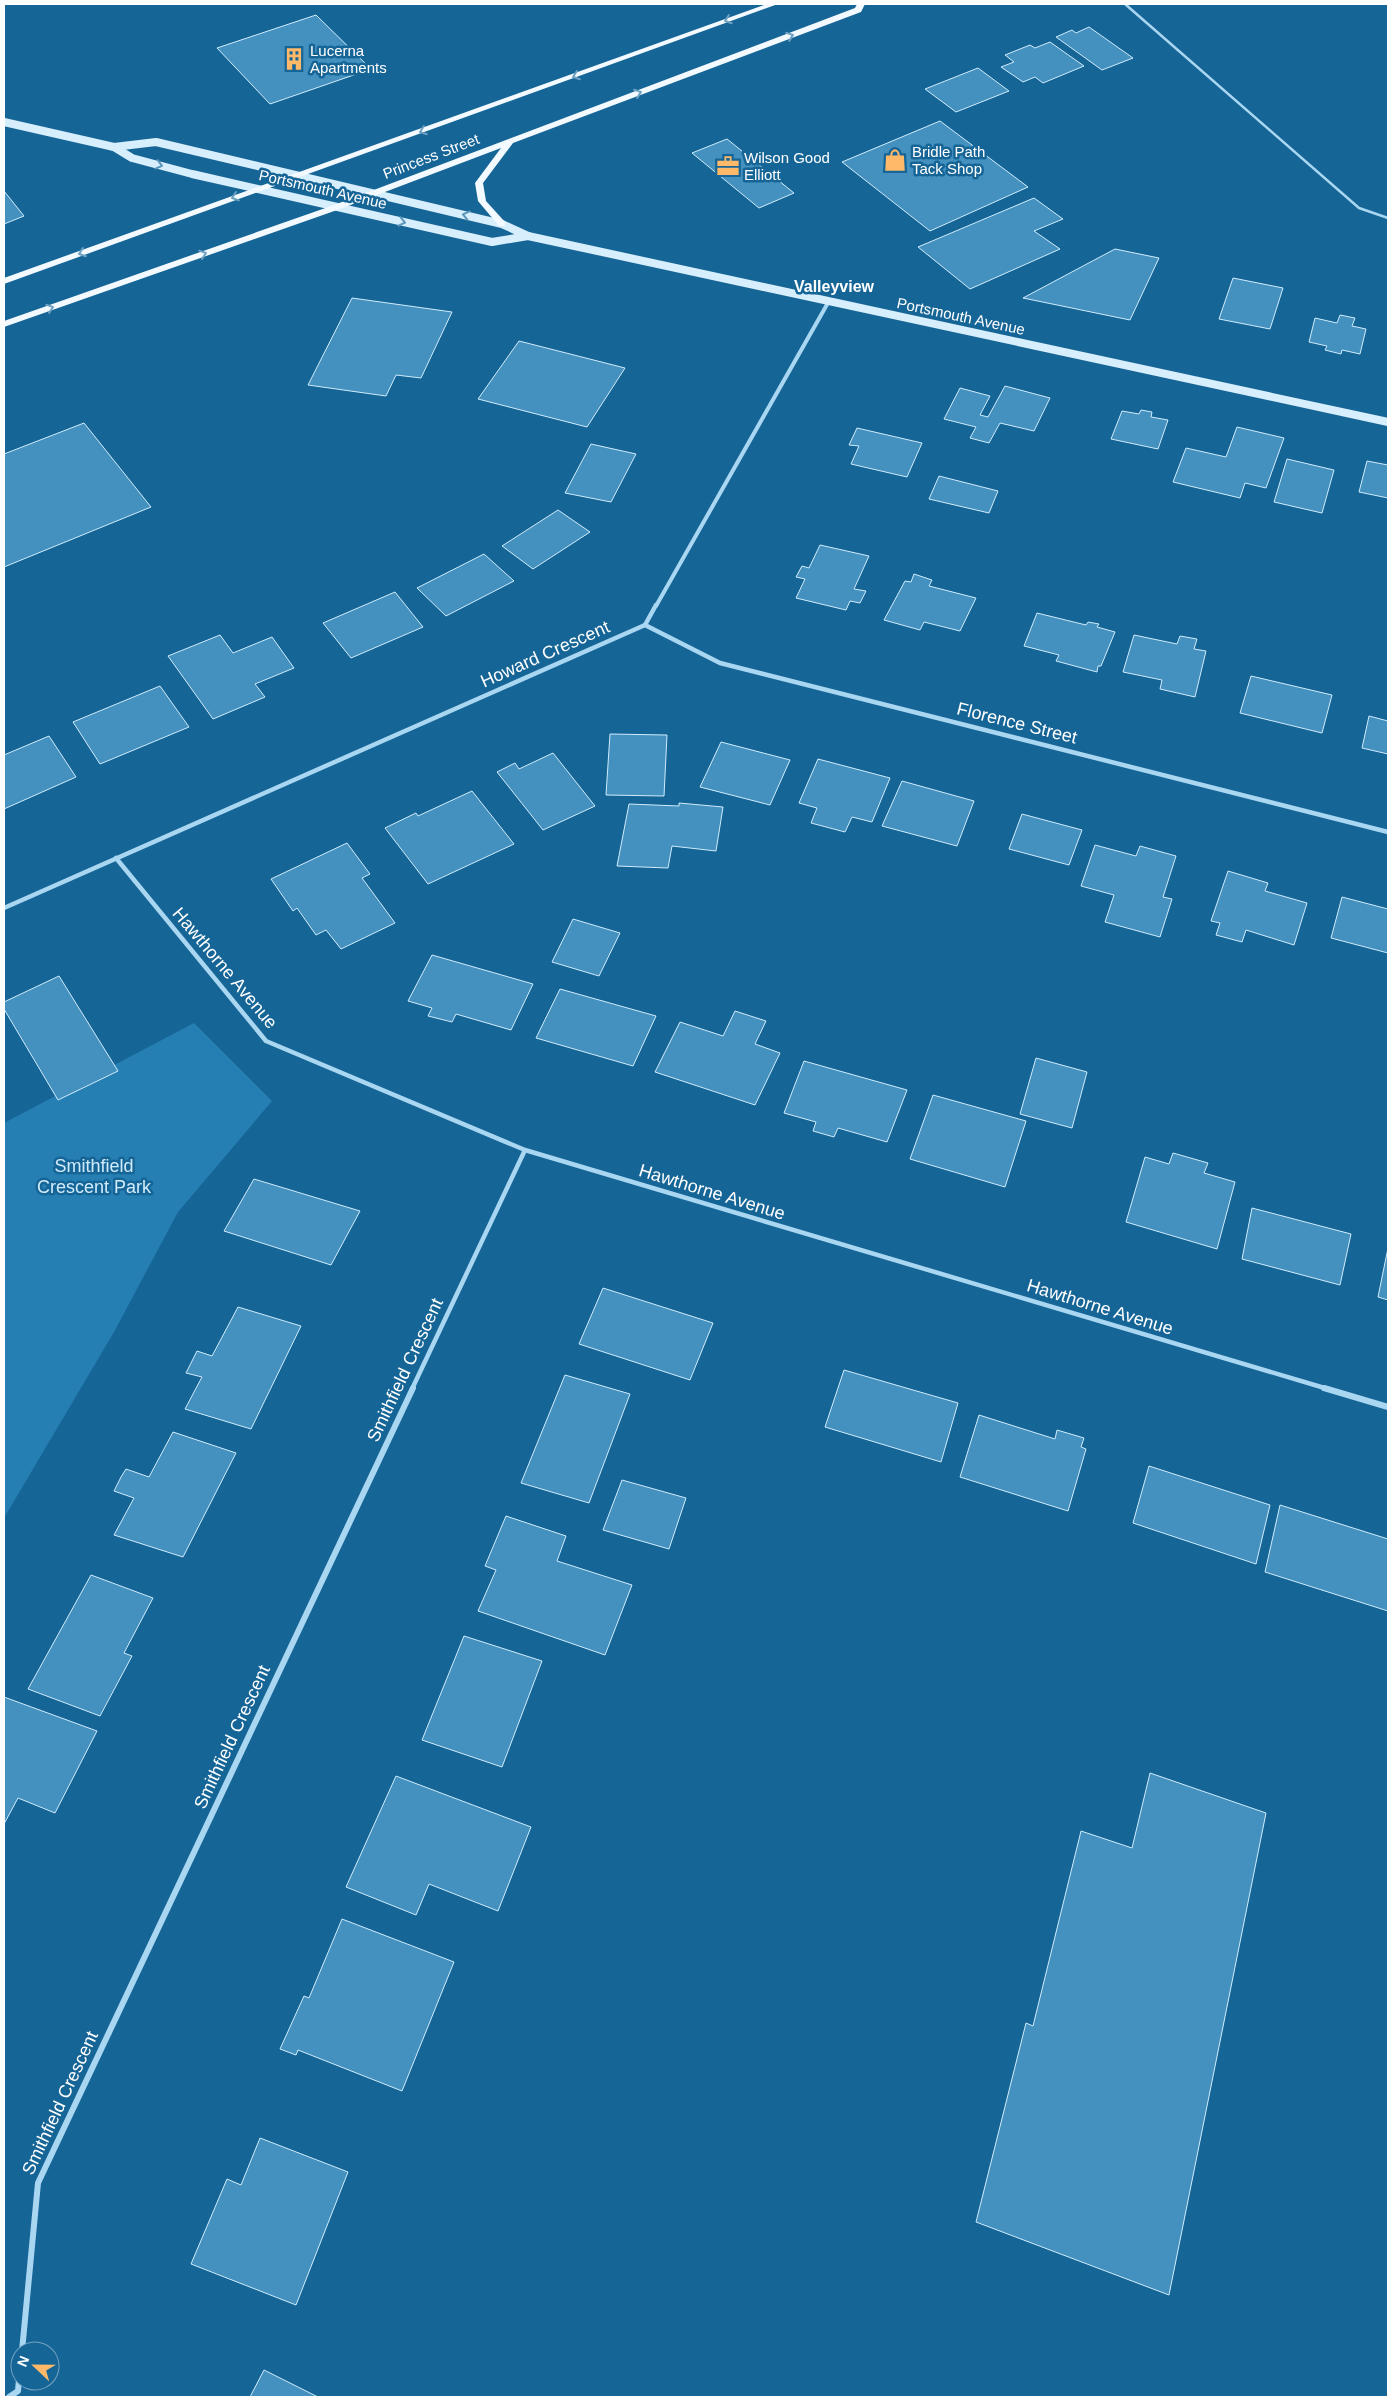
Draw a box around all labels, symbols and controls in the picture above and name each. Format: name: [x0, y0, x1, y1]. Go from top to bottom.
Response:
one-way arrow: [725, 14, 733, 24]
one-way arrow: [785, 32, 794, 42]
place label: Lucerna Apartments: [310, 42, 387, 76]
building icon: Lucerna Apartments: [281, 46, 307, 72]
one-way arrow: [572, 70, 580, 80]
one-way arrow: [633, 89, 642, 99]
one-way arrow: [419, 125, 428, 135]
street label: Princess Street: [380, 130, 482, 182]
place label: Bridle Path Tack Shop: [912, 143, 985, 177]
shop icon: Bridle Path Tack Shop: [882, 147, 908, 173]
place label: Wilson Good Elliott: [744, 149, 830, 183]
office icon: Wilson Good Elliott: [715, 153, 741, 179]
one-way arrow: [154, 159, 163, 170]
street label: Portsmouth Avenue: [257, 166, 389, 212]
one-way arrow: [231, 192, 240, 202]
one-way arrow: [461, 210, 470, 221]
one-way arrow: [398, 216, 407, 227]
one-way arrow: [78, 247, 87, 257]
one-way arrow: [198, 250, 207, 260]
district label: Valleyview: [794, 278, 875, 295]
street label: Portsmouth Avenue: [895, 294, 1027, 338]
one-way arrow: [45, 303, 53, 313]
street label: Howard Crescent: [477, 617, 613, 691]
street label: Florence Street: [955, 698, 1079, 748]
street label: Hawthorne Avenue: [169, 903, 281, 1033]
park label: Smithfield Crescent Park: [37, 1156, 152, 1197]
street label: Hawthorne Avenue: [637, 1160, 787, 1224]
street label: Hawthorne Avenue: [1025, 1275, 1175, 1339]
street label: Smithfield Crescent: [363, 1295, 447, 1445]
street label: Smithfield Crescent: [190, 1662, 274, 1812]
street label: Smithfield Crescent: [18, 2028, 102, 2178]
north arrow: [10, 2341, 60, 2391]
text: N: [14, 2353, 32, 2369]

